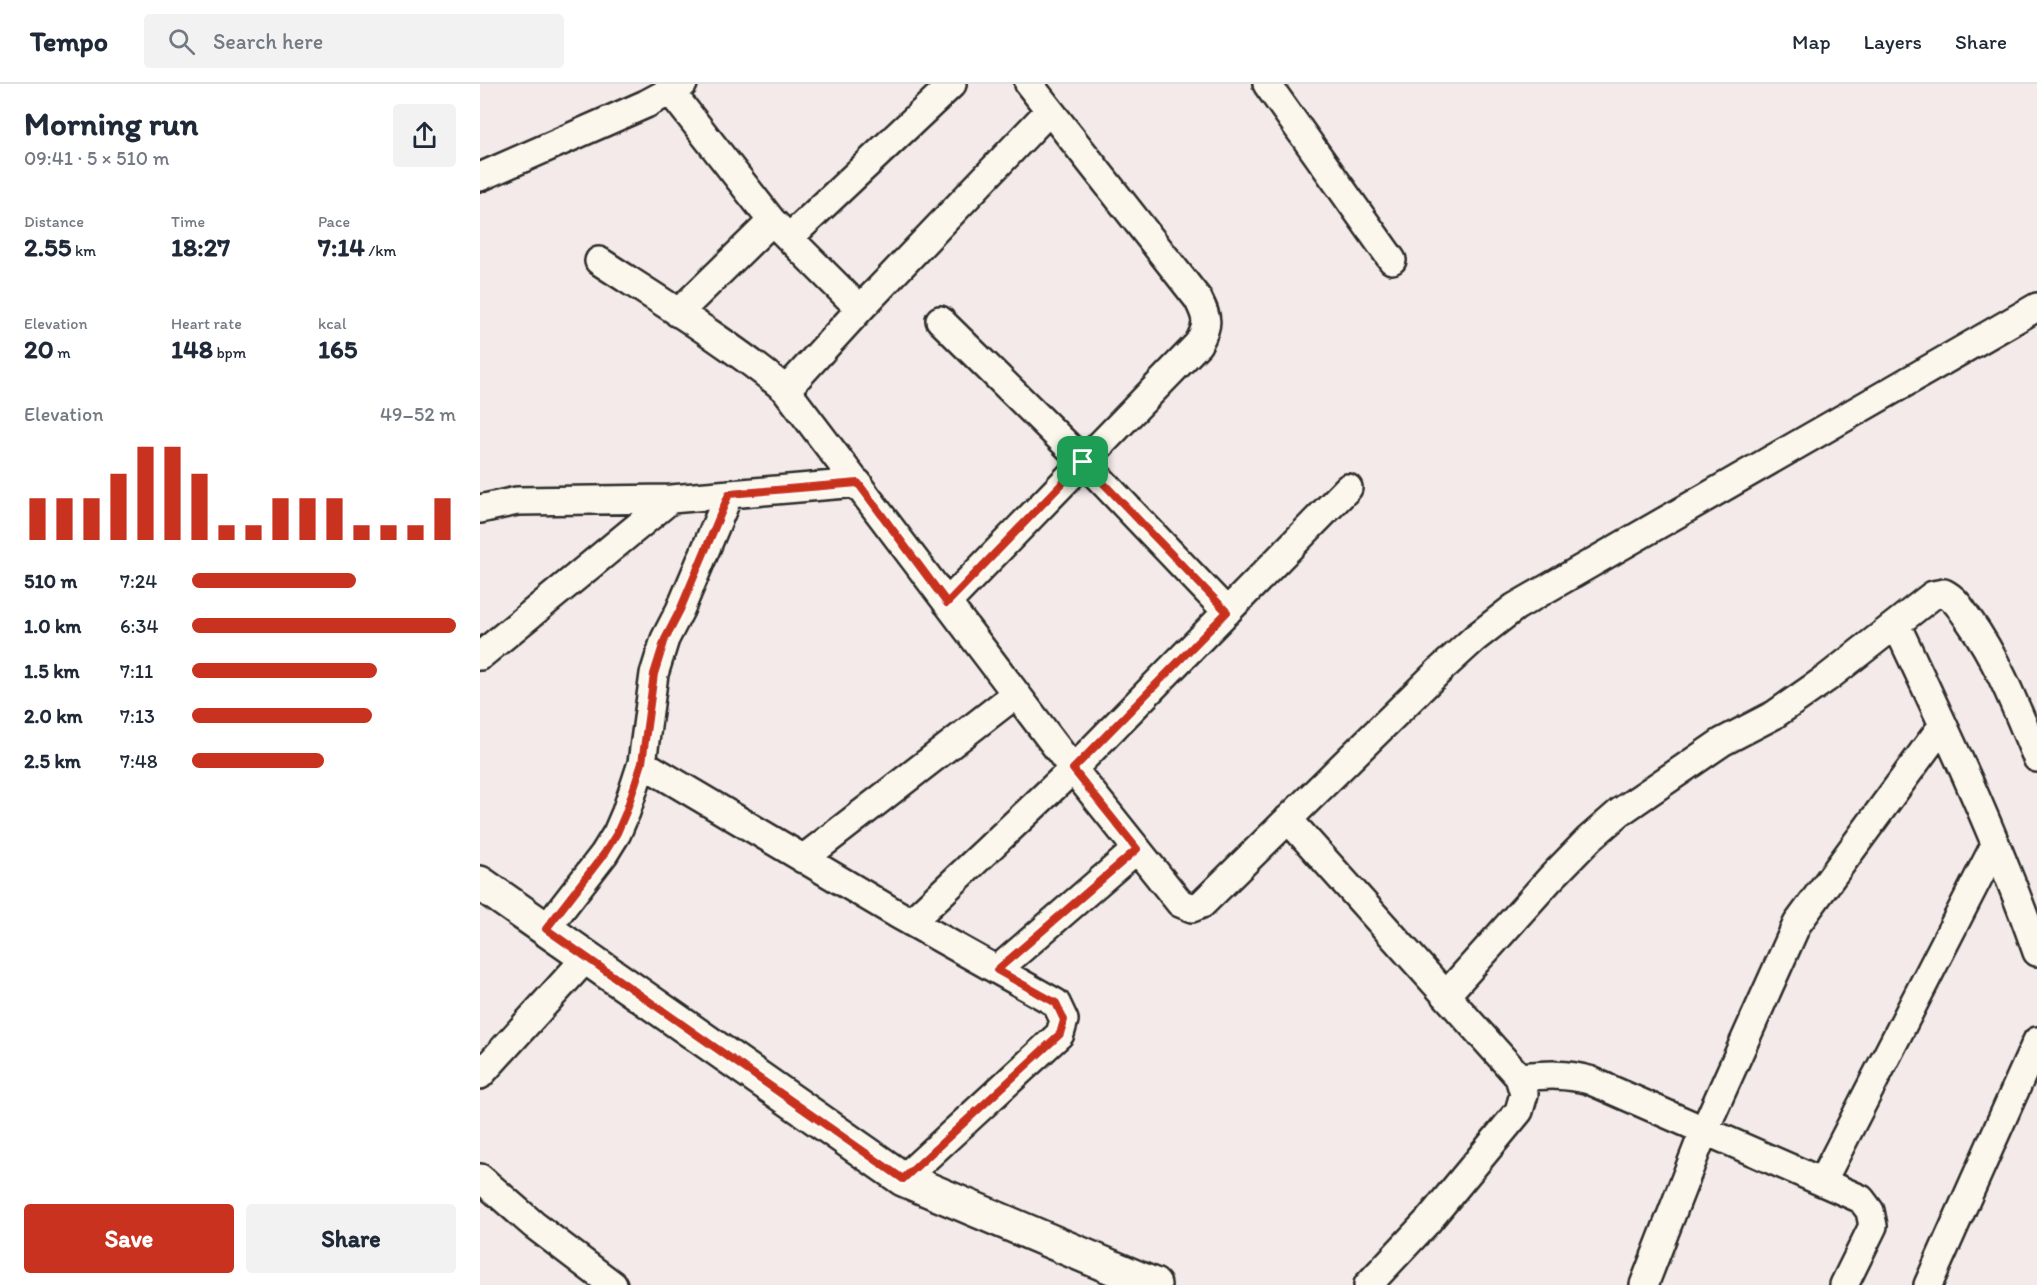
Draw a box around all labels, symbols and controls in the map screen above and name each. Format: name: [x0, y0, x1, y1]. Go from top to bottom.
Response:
search box: [144, 14, 564, 68]
text: Tempo: [30, 24, 108, 58]
icon: search: [165, 25, 198, 58]
text: Search here: [213, 28, 323, 55]
text: Map: [1792, 29, 1831, 54]
text: Layers: [1864, 29, 1922, 54]
text: Share: [1955, 29, 2007, 54]
text: Morning run: [24, 104, 199, 143]
button: share: [393, 104, 456, 167]
text: 09:41 · 5 × 510 m: [24, 146, 169, 170]
text: Distance: [24, 212, 84, 231]
text: Time: [171, 212, 205, 231]
text: Pace: [318, 212, 350, 231]
text: 2.55: [24, 231, 71, 263]
text: 18:27: [171, 231, 230, 263]
text: 7:14: [318, 231, 365, 263]
text: km: [71, 241, 96, 260]
text: /km: [365, 241, 396, 260]
text: Elevation: [24, 314, 88, 333]
text: Heart rate: [171, 314, 242, 333]
text: kcal: [318, 314, 346, 333]
text: 20: [24, 333, 54, 365]
text: 148: [171, 333, 213, 365]
text: 165: [318, 333, 357, 365]
text: m: [54, 343, 71, 362]
text: bpm: [213, 343, 246, 362]
text: Elevation: [24, 402, 103, 426]
text: 49–52 m: [380, 402, 456, 426]
pin: [1057, 436, 1108, 487]
icon: arrive: [1066, 445, 1099, 478]
text: 510 m: [24, 569, 77, 593]
text: 7:24: [120, 569, 157, 593]
text: 1.0 km: [24, 614, 81, 638]
text: 6:34: [120, 614, 158, 638]
text: 1.5 km: [24, 659, 80, 683]
text: 7:11: [120, 659, 153, 683]
text: 2.0 km: [24, 704, 83, 728]
text: 7:13: [120, 704, 155, 728]
text: 2.5 km: [24, 749, 81, 773]
text: 7:48: [120, 749, 158, 773]
button: Save: [24, 1204, 234, 1273]
button: Share: [246, 1204, 456, 1273]

